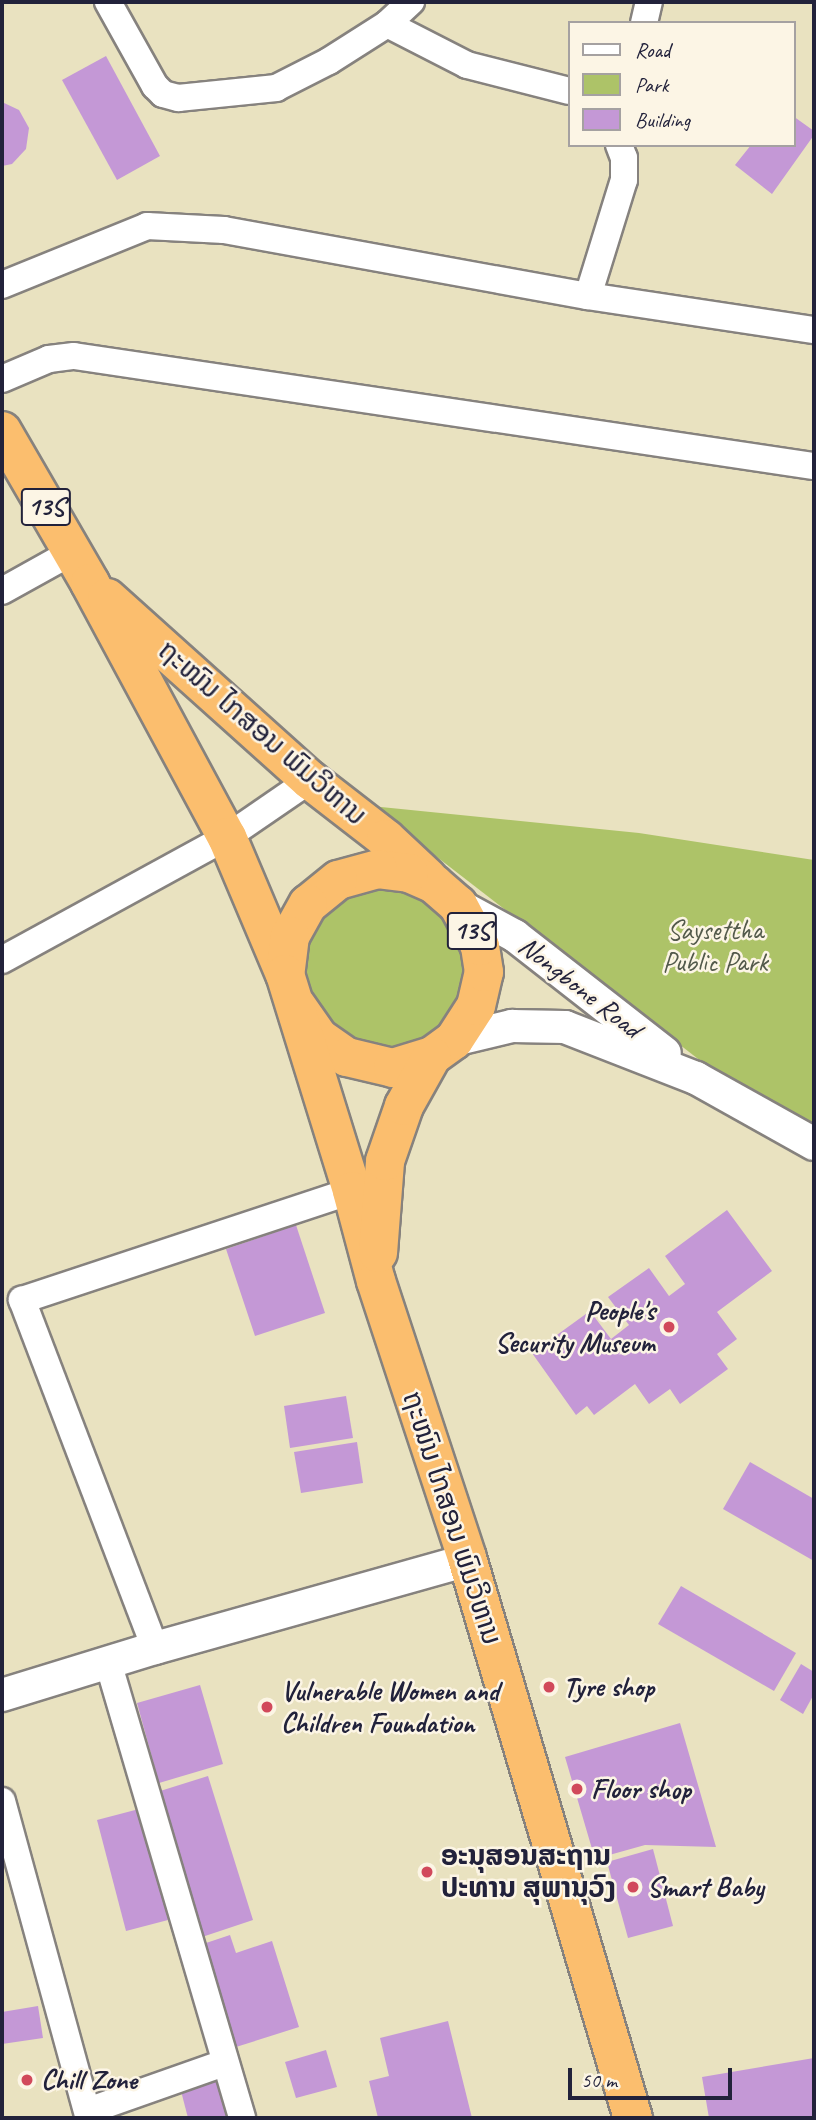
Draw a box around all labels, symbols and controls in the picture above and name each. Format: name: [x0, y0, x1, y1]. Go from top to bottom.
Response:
legend: [568, 21, 795, 147]
text: Road: [635, 37, 670, 63]
text: Park: [635, 72, 668, 98]
text: Building: [635, 107, 690, 133]
road number: 13S: [20, 485, 72, 530]
street label: ຖະໜົນ ໄກສອນ ພົມວິຫານ: [151, 633, 373, 833]
road number: 13S: [446, 908, 498, 954]
park label: Saysettha Public Park: [662, 913, 768, 979]
street label: Nongbone Road: [512, 929, 648, 1045]
place label: People's Security Museum: [493, 1294, 655, 1360]
marker: People's Security Museum: [661, 1319, 677, 1335]
street label: ຖະໜົນ ໄກສອນ ພົມວິຫານ: [395, 1387, 509, 1649]
place label: Tyre shop: [563, 1670, 654, 1704]
place label: Vulnerable Women and Children Foundation: [281, 1674, 499, 1740]
marker: Tyre shop: [541, 1679, 557, 1695]
marker: Vulnerable Women and Children Foundation: [259, 1699, 275, 1715]
place label: Floor shop: [591, 1772, 690, 1806]
marker: Floor shop: [569, 1781, 585, 1797]
place label: ອະນຸສອນສະຖານ ປະທານ ສຸພານຸວົງ: [441, 1839, 616, 1905]
marker: ອະນຸສອນສະຖານ ປະທານ ສຸພານຸວົງ: [419, 1864, 435, 1880]
place label: Smart Baby: [647, 1870, 765, 1904]
marker: Smart Baby: [625, 1879, 641, 1895]
scale bar: [571, 2054, 736, 2098]
place label: Chill Zone: [41, 2063, 136, 2097]
text: 50 m: [581, 2067, 617, 2093]
marker: Chill Zone: [19, 2072, 35, 2088]

